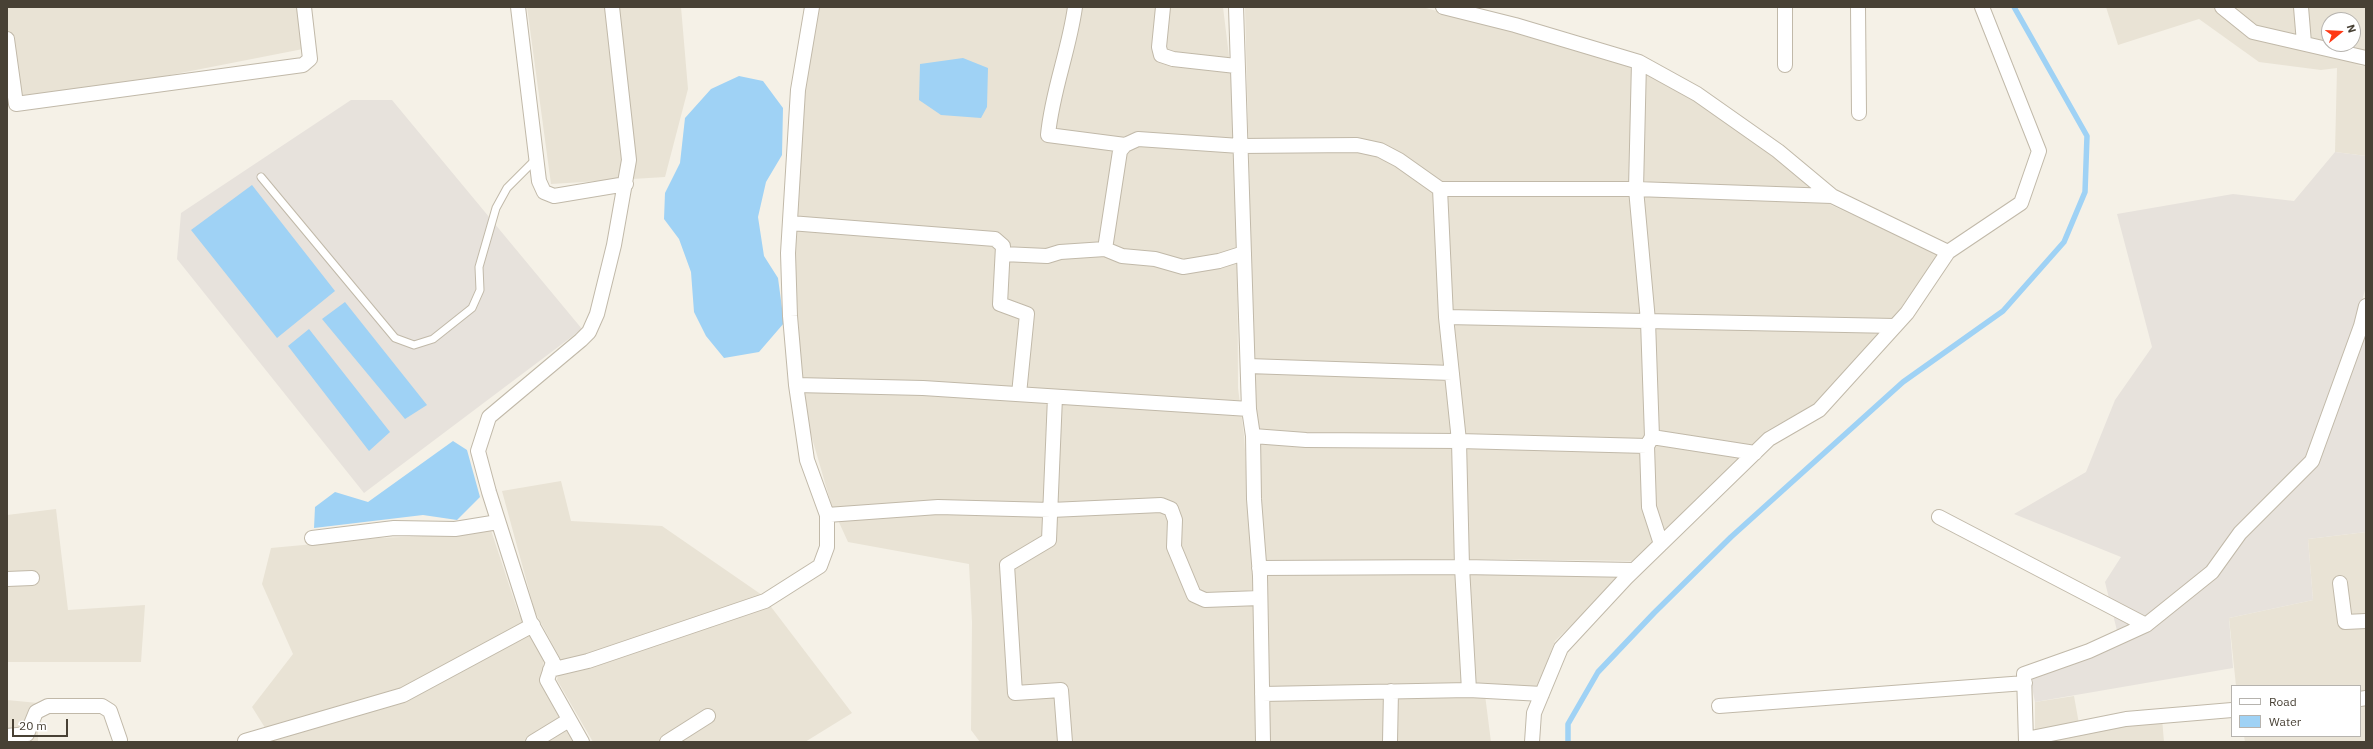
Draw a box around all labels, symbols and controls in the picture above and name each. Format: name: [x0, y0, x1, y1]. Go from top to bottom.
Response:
north arrow: [2321, 12, 2361, 52]
text: N: [2344, 23, 2359, 35]
legend: [2231, 685, 2361, 737]
text: Road: [2269, 694, 2297, 709]
scale bar: [14, 711, 70, 737]
text: Water: [2269, 714, 2301, 729]
text: 20 m: [19, 718, 47, 733]

